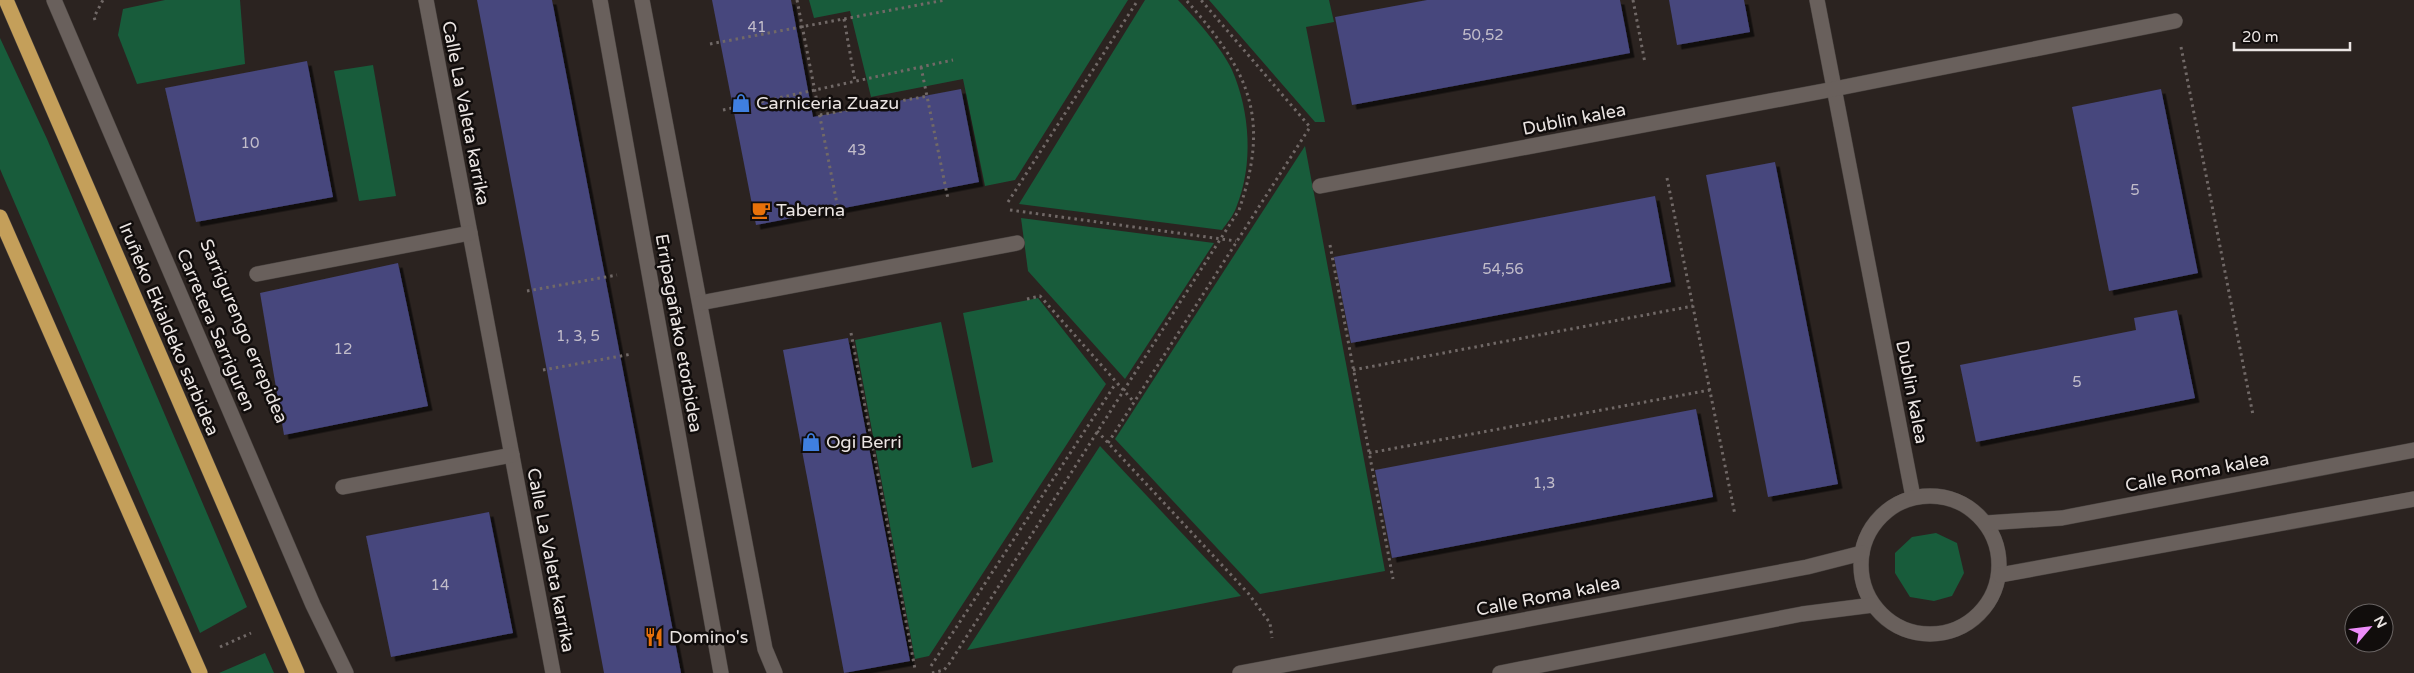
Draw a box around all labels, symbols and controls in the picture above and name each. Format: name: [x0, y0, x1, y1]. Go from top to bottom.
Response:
house number: 41: [748, 18, 766, 36]
street label: Calle La Valeta karrika: [437, 19, 495, 207]
scale bar: [2234, 20, 2350, 52]
house number: 50,52: [1462, 26, 1504, 44]
text: 20 m: [2242, 28, 2279, 46]
shop icon: Carniceria Zuazu: [730, 92, 752, 114]
place label: Carniceria Zuazu: [756, 92, 899, 114]
street label: Dublin kalea: [1520, 98, 1628, 140]
house number: 10: [241, 134, 259, 152]
house number: 43: [848, 141, 866, 159]
house number: 5: [2130, 181, 2140, 199]
cafe icon: Taberna: [750, 199, 772, 221]
place label: Taberna: [776, 199, 845, 221]
street label: Iruñeko Ekialdeko sarbidea: [114, 219, 224, 439]
street label: Erripagañako etorbidea: [651, 232, 707, 434]
street label: Sarrigurengo errepidea: [195, 236, 293, 426]
street label: Carretera Sarriguren: [172, 245, 260, 415]
house number: 54,56: [1482, 260, 1524, 278]
house number: 1, 3, 5: [556, 327, 600, 345]
street label: Dublin kalea: [1891, 338, 1933, 446]
house number: 12: [334, 340, 352, 358]
house number: 5: [2072, 373, 2082, 391]
shop icon: Ogi Berri: [800, 431, 822, 453]
place label: Ogi Berri: [826, 431, 902, 453]
street label: Calle Roma kalea: [2123, 447, 2271, 497]
street label: Calle La Valeta karrika: [522, 466, 580, 654]
house number: 1,3: [1533, 474, 1555, 492]
street label: Calle Roma kalea: [1474, 571, 1622, 621]
house number: 14: [431, 576, 449, 594]
north arrow: [2344, 603, 2394, 653]
text: N: [2370, 613, 2390, 631]
restaurant icon: Domino's: [643, 626, 665, 648]
place label: Domino's: [669, 626, 748, 648]

